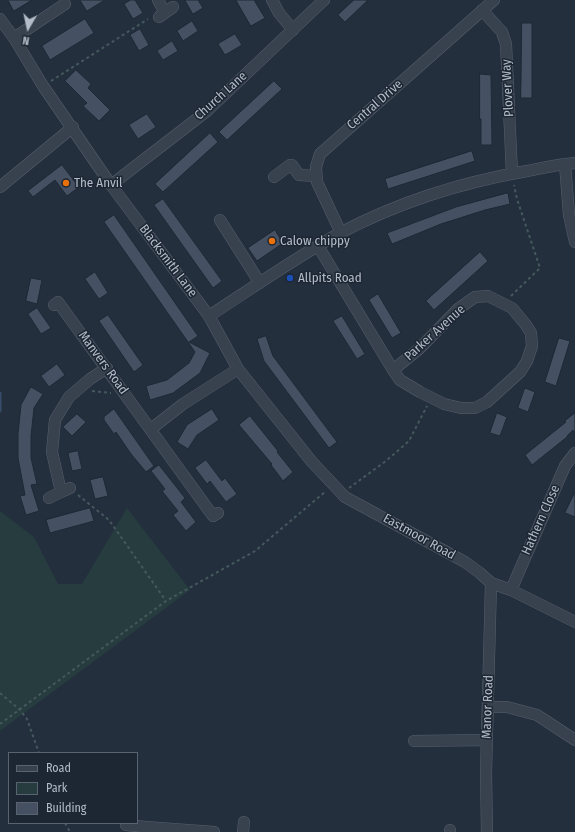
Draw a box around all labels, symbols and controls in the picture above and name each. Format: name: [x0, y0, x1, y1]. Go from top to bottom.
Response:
north arrow: [8, 8, 48, 48]
text: N: [22, 33, 30, 47]
street label: Plover Way: [499, 59, 517, 117]
street label: Church Lane: [192, 68, 250, 124]
street label: Central Drive: [344, 77, 406, 133]
place label: The Anvil: [74, 175, 122, 191]
marker: The Anvil: [61, 178, 71, 188]
street label: Blacksmith Lane: [136, 222, 200, 300]
place label: Calow chippy: [280, 233, 350, 249]
marker: Calow chippy: [267, 236, 277, 246]
place label: Allpits Road: [298, 270, 362, 286]
marker: Allpits Road: [285, 273, 295, 283]
street label: Parker Avenue: [402, 302, 468, 364]
street label: Manvers Road: [75, 328, 131, 398]
street label: Hathern Close: [519, 483, 563, 557]
street label: Eastmoor Road: [380, 511, 458, 563]
street label: Manor Road: [479, 675, 497, 739]
legend: [8, 752, 138, 824]
text: Road: [46, 761, 71, 775]
text: Park: [46, 781, 67, 795]
text: Building: [46, 801, 86, 815]

